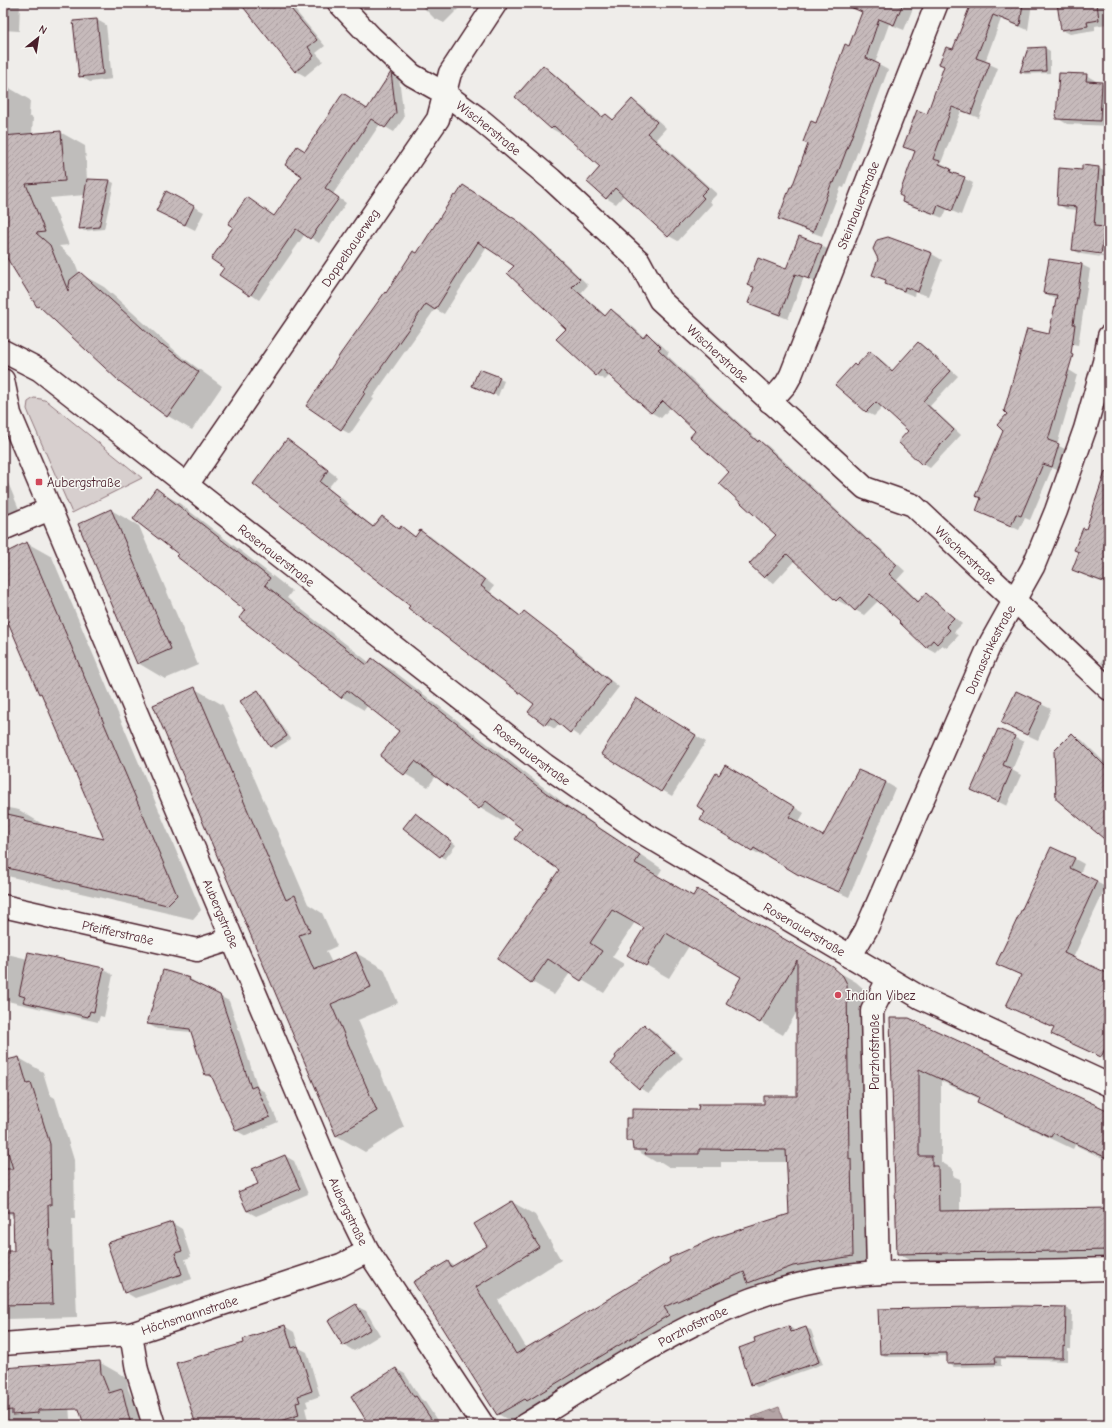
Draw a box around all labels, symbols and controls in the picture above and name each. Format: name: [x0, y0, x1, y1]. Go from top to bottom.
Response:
north arrow: [18, 18, 58, 58]
text: N: [36, 22, 49, 37]
street label: Wischerstraße: [454, 97, 525, 158]
street label: Steinbauerstraße: [834, 158, 882, 251]
street label: Doppelbauerweg: [318, 206, 382, 289]
street label: Wischerstraße: [684, 321, 752, 386]
place label: Aubergstraße: [47, 475, 121, 490]
marker: Aubergstraße: [34, 477, 44, 487]
street label: Rosenauerstraße: [235, 521, 318, 590]
street label: Wischerstraße: [932, 522, 1000, 587]
street label: Damaschkestraße: [962, 602, 1018, 697]
street label: Rosenauerstraße: [491, 720, 574, 788]
street label: Aubergstraße: [200, 877, 243, 951]
street label: Rosenauerstraße: [761, 899, 849, 959]
street label: Pfeifferstraße: [81, 917, 156, 948]
place label: Indian Vibez: [846, 988, 916, 1003]
marker: Indian Vibez: [833, 990, 843, 1000]
street label: Parzhofstraße: [867, 1014, 882, 1090]
street label: Aubergstraße: [326, 1175, 372, 1248]
street label: Höchsmannstraße: [139, 1292, 240, 1338]
street label: Parzhofstraße: [655, 1302, 730, 1349]

